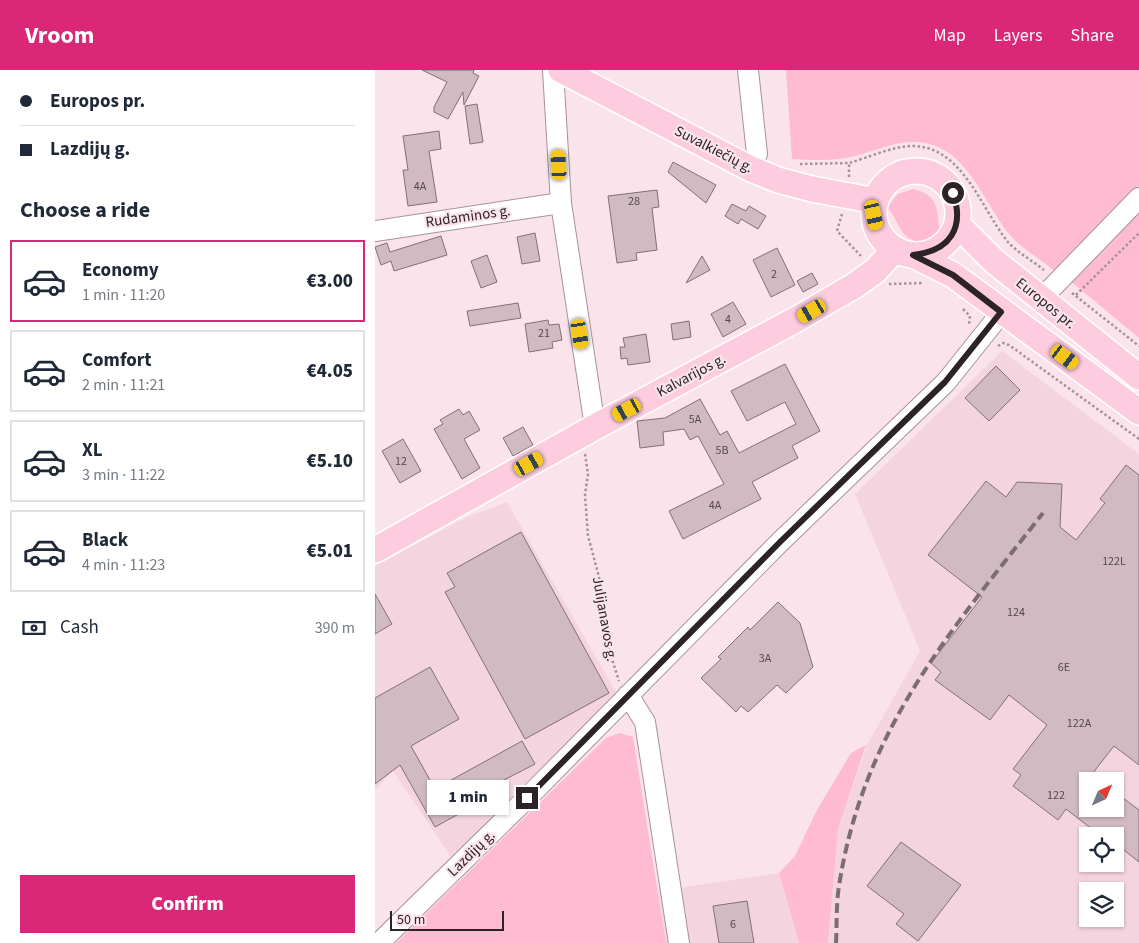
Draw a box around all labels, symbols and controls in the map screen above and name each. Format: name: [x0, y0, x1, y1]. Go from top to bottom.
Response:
text: Vroom: [25, 18, 94, 53]
text: Map: [934, 23, 966, 48]
text: Layers: [994, 23, 1043, 48]
text: Share: [1071, 23, 1114, 48]
text: Europos pr.: [50, 88, 145, 115]
street label: Suvalkiečių g.: [671, 121, 757, 178]
text: Lazdijų g.: [50, 136, 130, 163]
car: [550, 150, 567, 180]
house number: 4A: [414, 178, 427, 195]
route start: [942, 182, 964, 204]
house number: 28: [628, 193, 640, 210]
text: Choose a ride: [20, 194, 150, 226]
car: [863, 199, 884, 231]
street label: Rudaminos g.: [424, 200, 512, 233]
text: Economy: [82, 257, 159, 284]
icon: car: [22, 259, 67, 304]
house number: 2: [771, 266, 777, 283]
text: €3.00: [307, 268, 353, 295]
street label: Europos pr.: [1011, 273, 1080, 334]
text: 1 min · 11:20: [82, 284, 165, 306]
car: [795, 297, 828, 325]
house number: 4: [725, 311, 731, 328]
car: [570, 318, 589, 350]
house number: 21: [538, 325, 550, 342]
car: [1048, 342, 1081, 372]
text: Comfort: [82, 347, 152, 374]
street label: Kalvarijos g.: [653, 348, 730, 402]
icon: car: [22, 349, 67, 394]
text: €4.05: [307, 358, 353, 385]
text: 2 min · 11:21: [82, 374, 165, 396]
car: [610, 396, 643, 424]
house number: 5A: [689, 411, 702, 428]
text: XL: [82, 437, 103, 464]
icon: car: [22, 439, 67, 484]
house number: 5B: [715, 442, 729, 459]
text: €5.10: [307, 448, 353, 475]
car: [512, 450, 545, 478]
house number: 12: [395, 453, 407, 470]
text: 3 min · 11:22: [82, 464, 165, 486]
house number: 4A: [709, 497, 722, 514]
text: Black: [82, 527, 128, 554]
icon: car: [22, 529, 67, 574]
text: €5.01: [307, 538, 353, 565]
house number: 122L: [1102, 553, 1126, 570]
text: 4 min · 11:23: [82, 554, 165, 576]
street label: Julijanavos g.: [587, 575, 622, 663]
house number: 124: [1007, 604, 1025, 621]
icon: cash: [20, 614, 48, 642]
text: Cash: [60, 614, 99, 641]
text: 390 m: [315, 617, 355, 639]
house number: 3A: [759, 650, 772, 667]
house number: 6E: [1058, 659, 1070, 676]
house number: 122A: [1067, 715, 1092, 732]
north arrow: [1079, 772, 1124, 818]
map controls: [1079, 772, 1124, 927]
callout: 1 min: [427, 780, 509, 816]
text: 1 min: [448, 786, 488, 808]
route end: [516, 787, 538, 809]
house number: 122: [1047, 787, 1065, 804]
street label: Lazdijų g.: [443, 825, 500, 881]
button: locate: [1079, 827, 1124, 872]
button: Confirm: [20, 875, 355, 933]
button: layers: [1079, 882, 1124, 927]
scale bar: [390, 908, 504, 931]
text: 50 m: [397, 910, 425, 930]
house number: 6: [730, 916, 736, 933]

